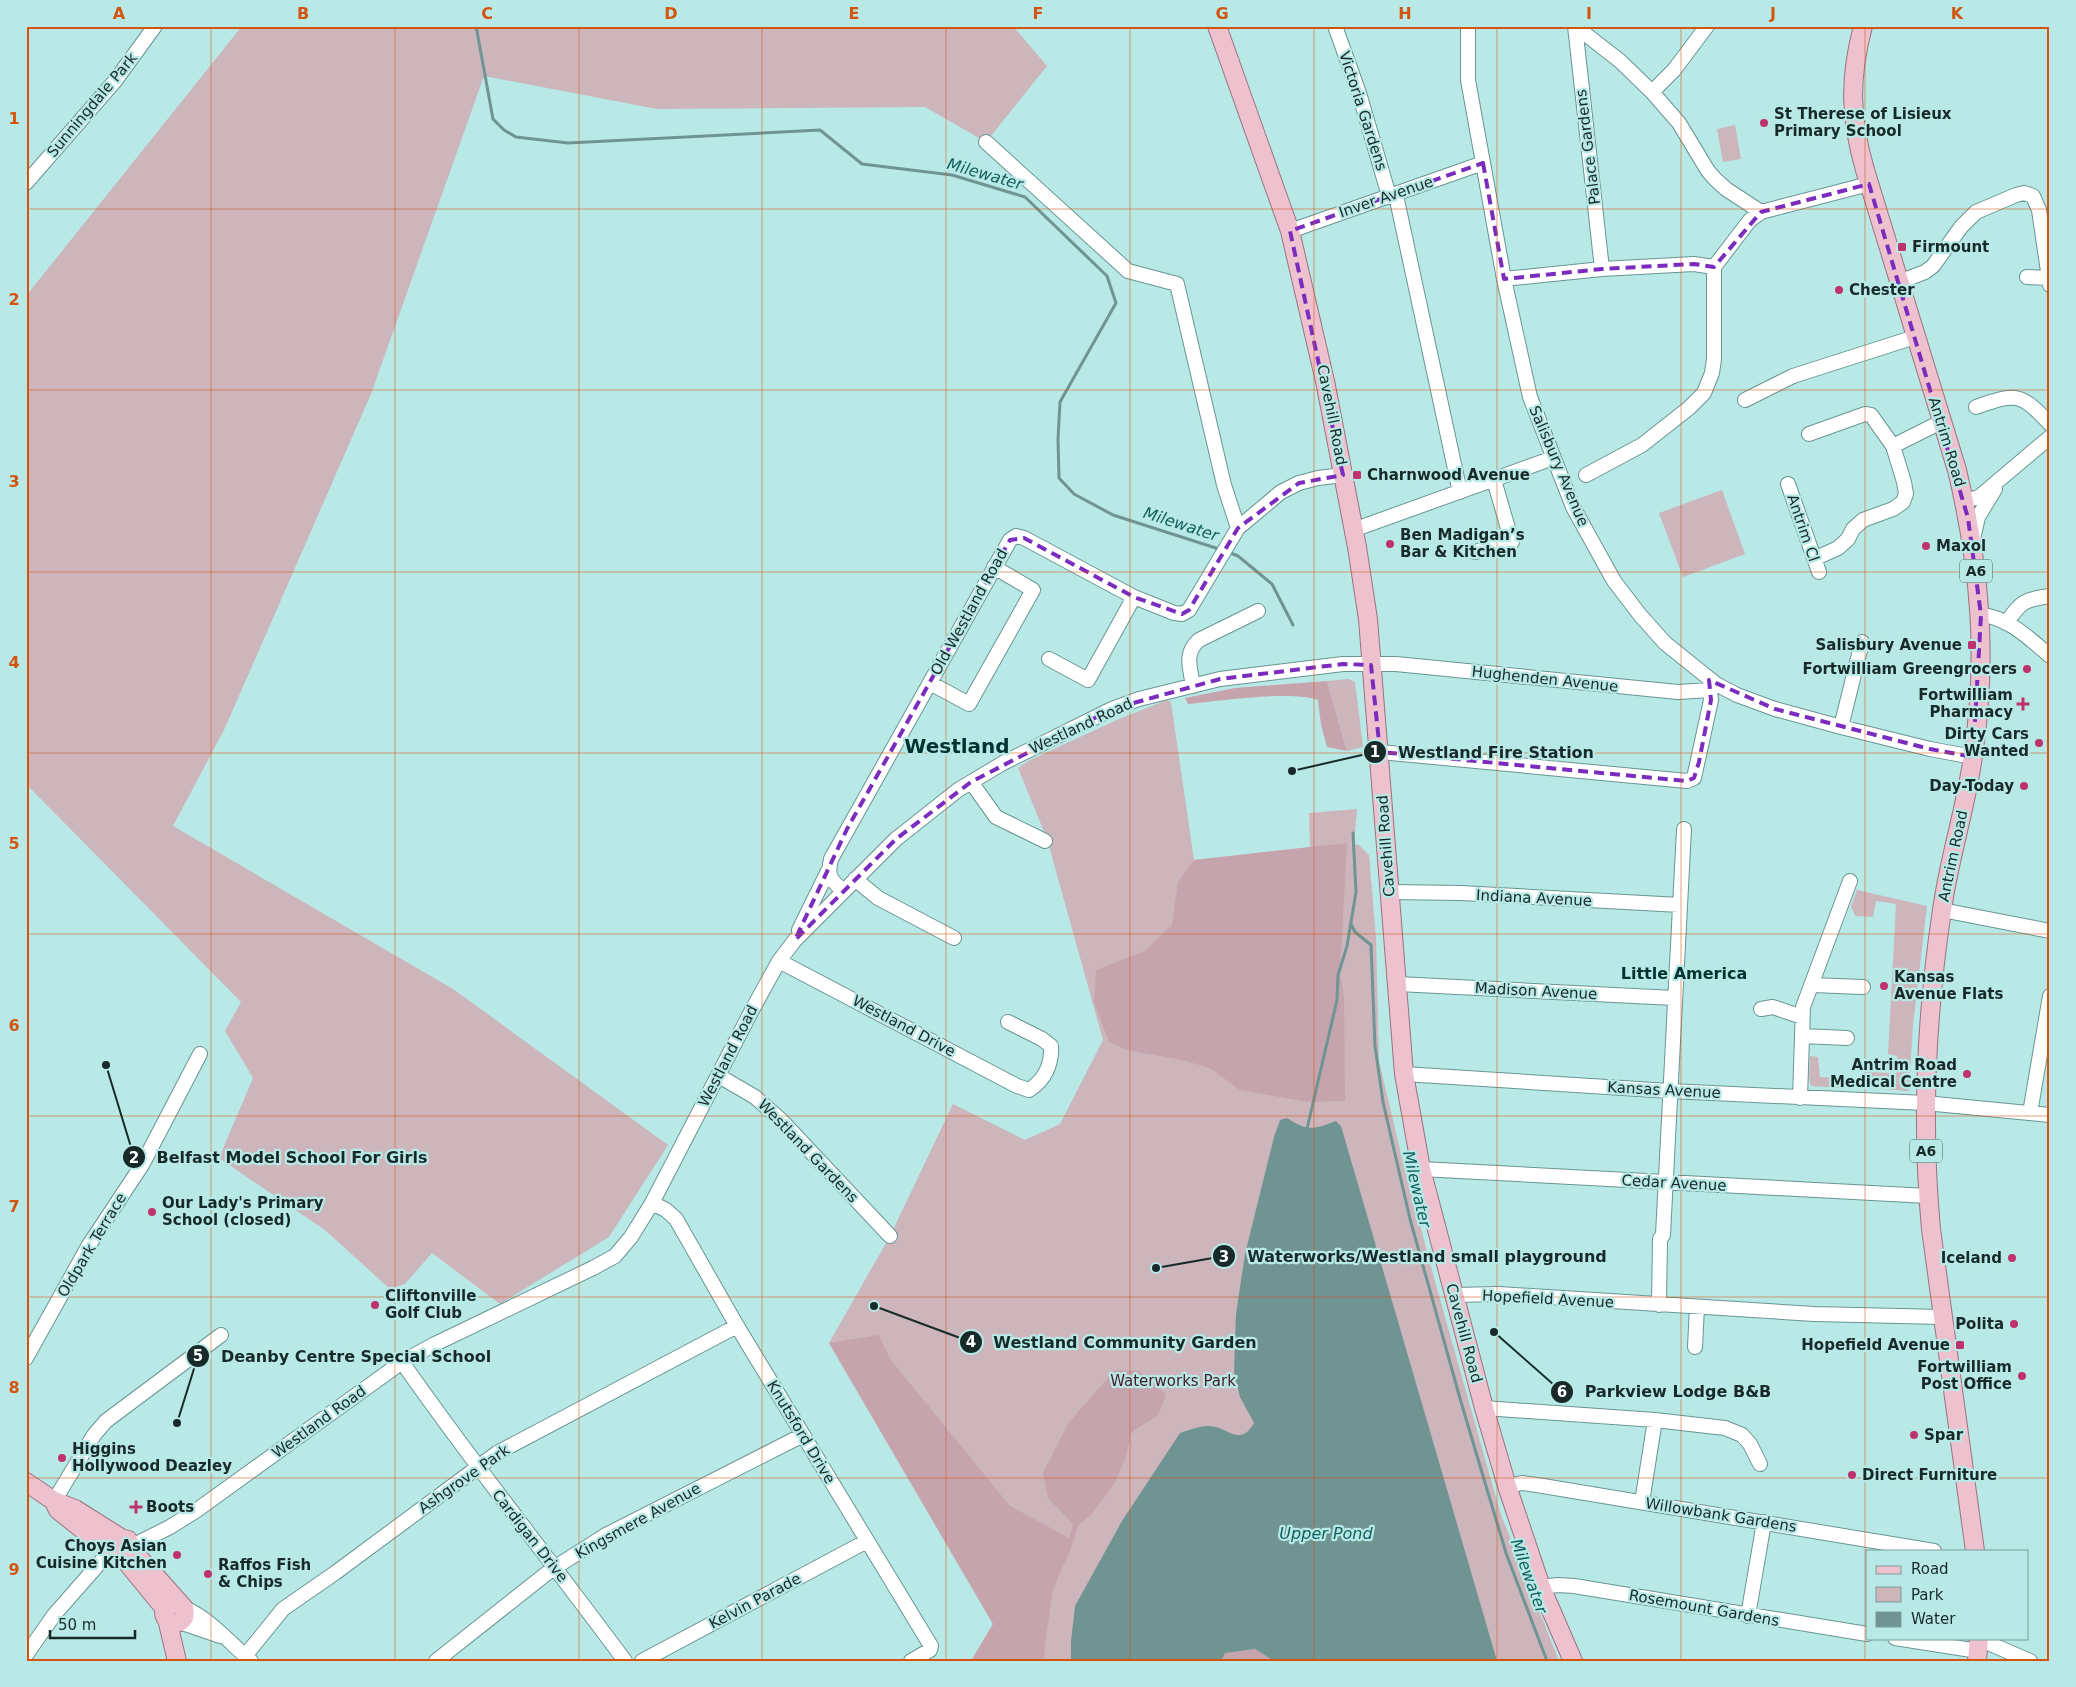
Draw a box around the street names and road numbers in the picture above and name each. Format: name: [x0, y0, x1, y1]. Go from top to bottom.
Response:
street label: Sunningdale Park: [43, 49, 141, 161]
street label: Victoria Gardens: [1335, 49, 1391, 173]
street label: Palace Gardens: [1572, 88, 1604, 206]
street label: Inver Avenue: [1336, 172, 1436, 222]
street label: Cavehill Road: [1313, 363, 1351, 467]
street label: Antrim Road: [1925, 395, 1969, 489]
street label: Salisbury Avenue: [1525, 403, 1593, 529]
street label: Antrim Cl: [1783, 492, 1823, 564]
street label: Old Westland Road: [927, 546, 1011, 678]
road number: A6: [1960, 560, 1992, 582]
street label: Hughenden Avenue: [1471, 662, 1619, 696]
street label: Westland Road: [1027, 694, 1135, 758]
street label: Cavehill Road: [1373, 794, 1399, 898]
street label: Antrim Road: [1935, 809, 1971, 903]
street label: Indiana Avenue: [1476, 886, 1592, 910]
street label: Madison Avenue: [1474, 979, 1598, 1003]
street label: Westland Drive: [849, 991, 959, 1061]
street label: Westland Road: [695, 1002, 761, 1110]
street label: Kansas Avenue: [1607, 1078, 1721, 1102]
street label: Westland Gardens: [754, 1096, 862, 1207]
road number: A6: [1910, 1140, 1942, 1162]
street label: Cedar Avenue: [1621, 1171, 1727, 1195]
street label: Oldpark Terrace: [54, 1190, 130, 1300]
street label: Cavehill Road: [1442, 1281, 1486, 1385]
street label: Hopefield Avenue: [1482, 1287, 1614, 1311]
street label: Knutsford Drive: [763, 1377, 839, 1487]
street label: Westland Road: [269, 1382, 369, 1462]
street label: Ashgrove Park: [415, 1441, 513, 1517]
street label: Kingsmere Avenue: [572, 1479, 704, 1563]
street label: Cardigan Drive: [488, 1486, 572, 1586]
street label: Willowbank Gardens: [1644, 1494, 1798, 1536]
street label: Kelvin Parade: [706, 1569, 804, 1633]
street label: Rosemount Gardens: [1627, 1586, 1781, 1630]

